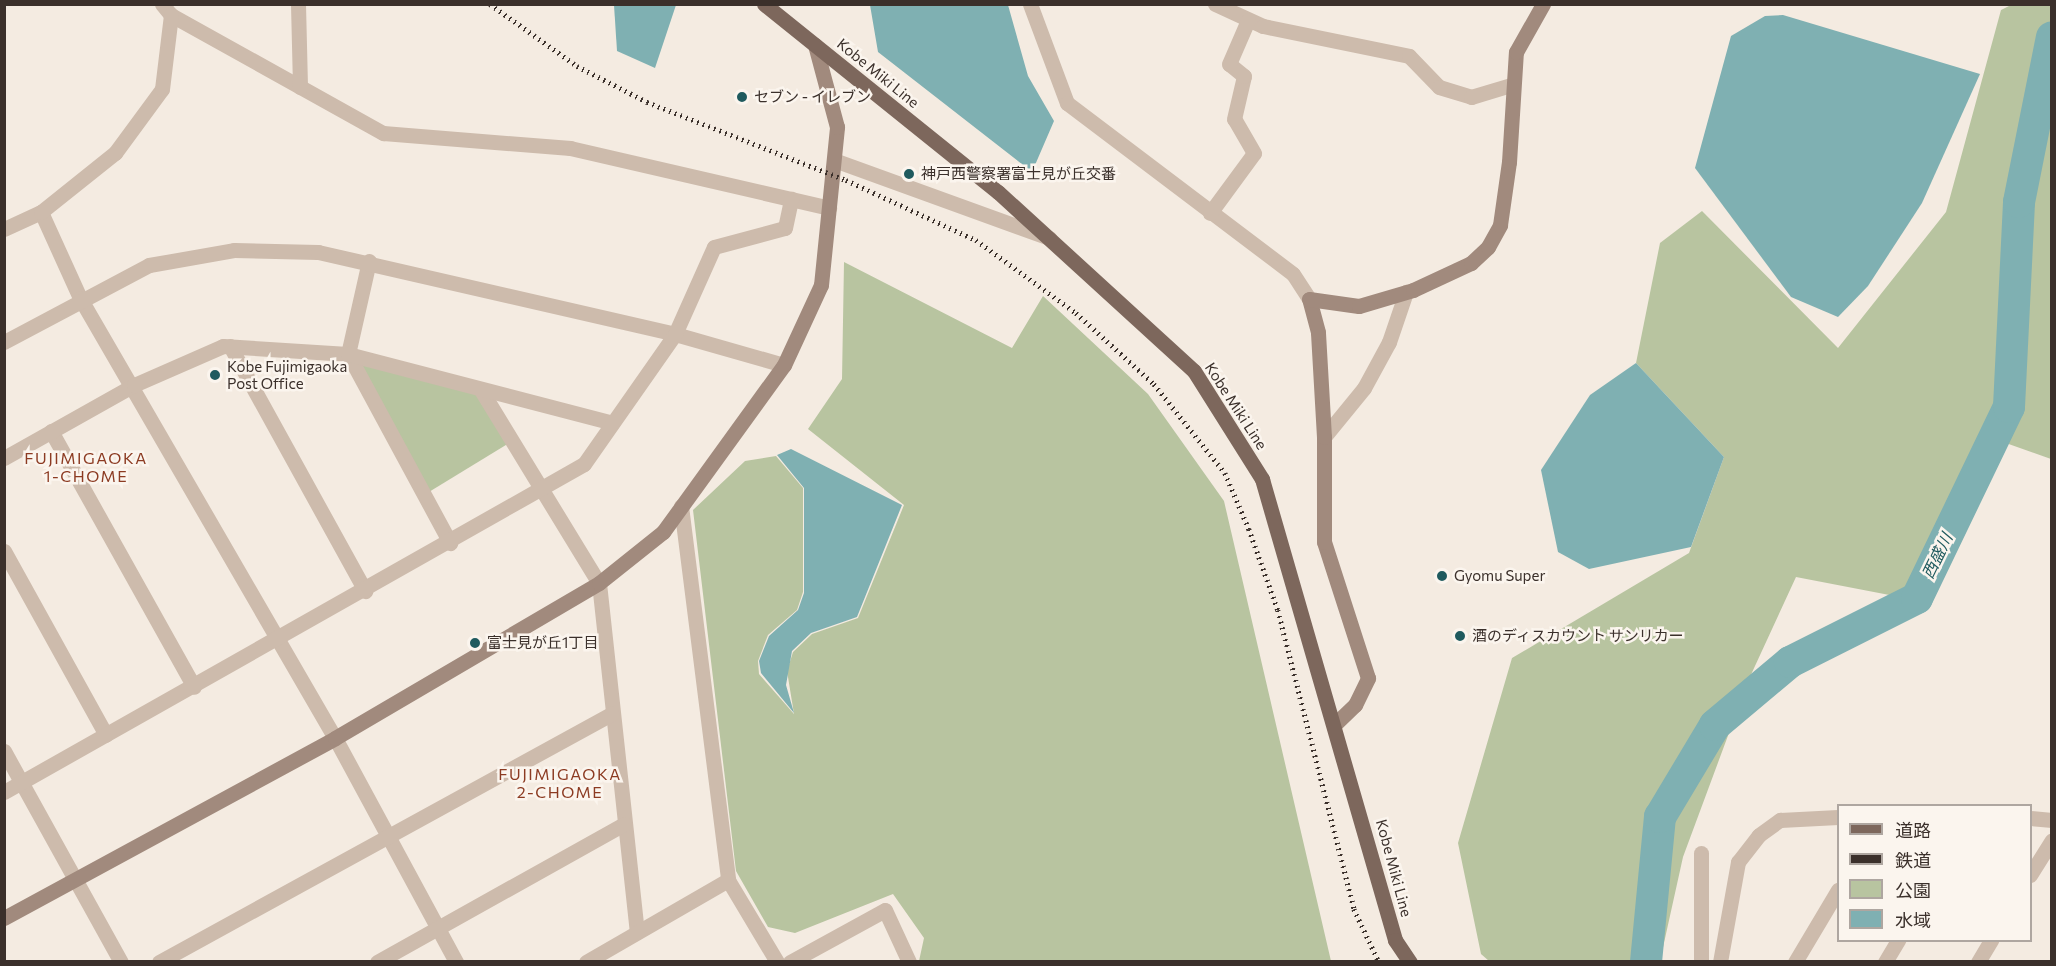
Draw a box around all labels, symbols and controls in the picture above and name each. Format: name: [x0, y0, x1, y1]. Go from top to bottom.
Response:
street label: Kobe Miki Line: [833, 34, 923, 112]
place label: セブン - イレブン: [754, 88, 871, 106]
marker: セブン - イレブン: [735, 90, 749, 104]
place label: 神戸西警察署富士見が丘交番: [921, 165, 1116, 183]
marker: 神戸西警察署富士見が丘交番: [902, 167, 916, 181]
place label: Kobe Fujimigaoka Post Office: [227, 357, 347, 392]
street label: Kobe Miki Line: [1201, 359, 1271, 453]
marker: Kobe Fujimigaoka Post Office: [208, 368, 222, 382]
district label: FUJIMIGAOKA 1-CHOME: [24, 448, 148, 486]
water label: 西盛川: [1918, 530, 1956, 582]
place label: Gyomu Super: [1454, 567, 1545, 585]
marker: Gyomu Super: [1435, 569, 1449, 583]
place label: 酒のディスカウント サンリカー: [1472, 627, 1685, 645]
marker: 酒のディスカウント サンリカー: [1453, 629, 1467, 643]
place label: 富士見が丘1丁目: [487, 634, 598, 652]
marker: 富士見が丘1丁目: [468, 636, 482, 650]
district label: FUJIMIGAOKA 2-CHOME: [498, 764, 622, 802]
legend: [1837, 804, 2032, 942]
street label: Kobe Miki Line: [1372, 817, 1416, 919]
text: 道路: [1895, 819, 1931, 841]
text: 鉄道: [1895, 849, 1931, 871]
text: 公園: [1895, 879, 1931, 901]
text: 水域: [1895, 909, 1931, 931]

